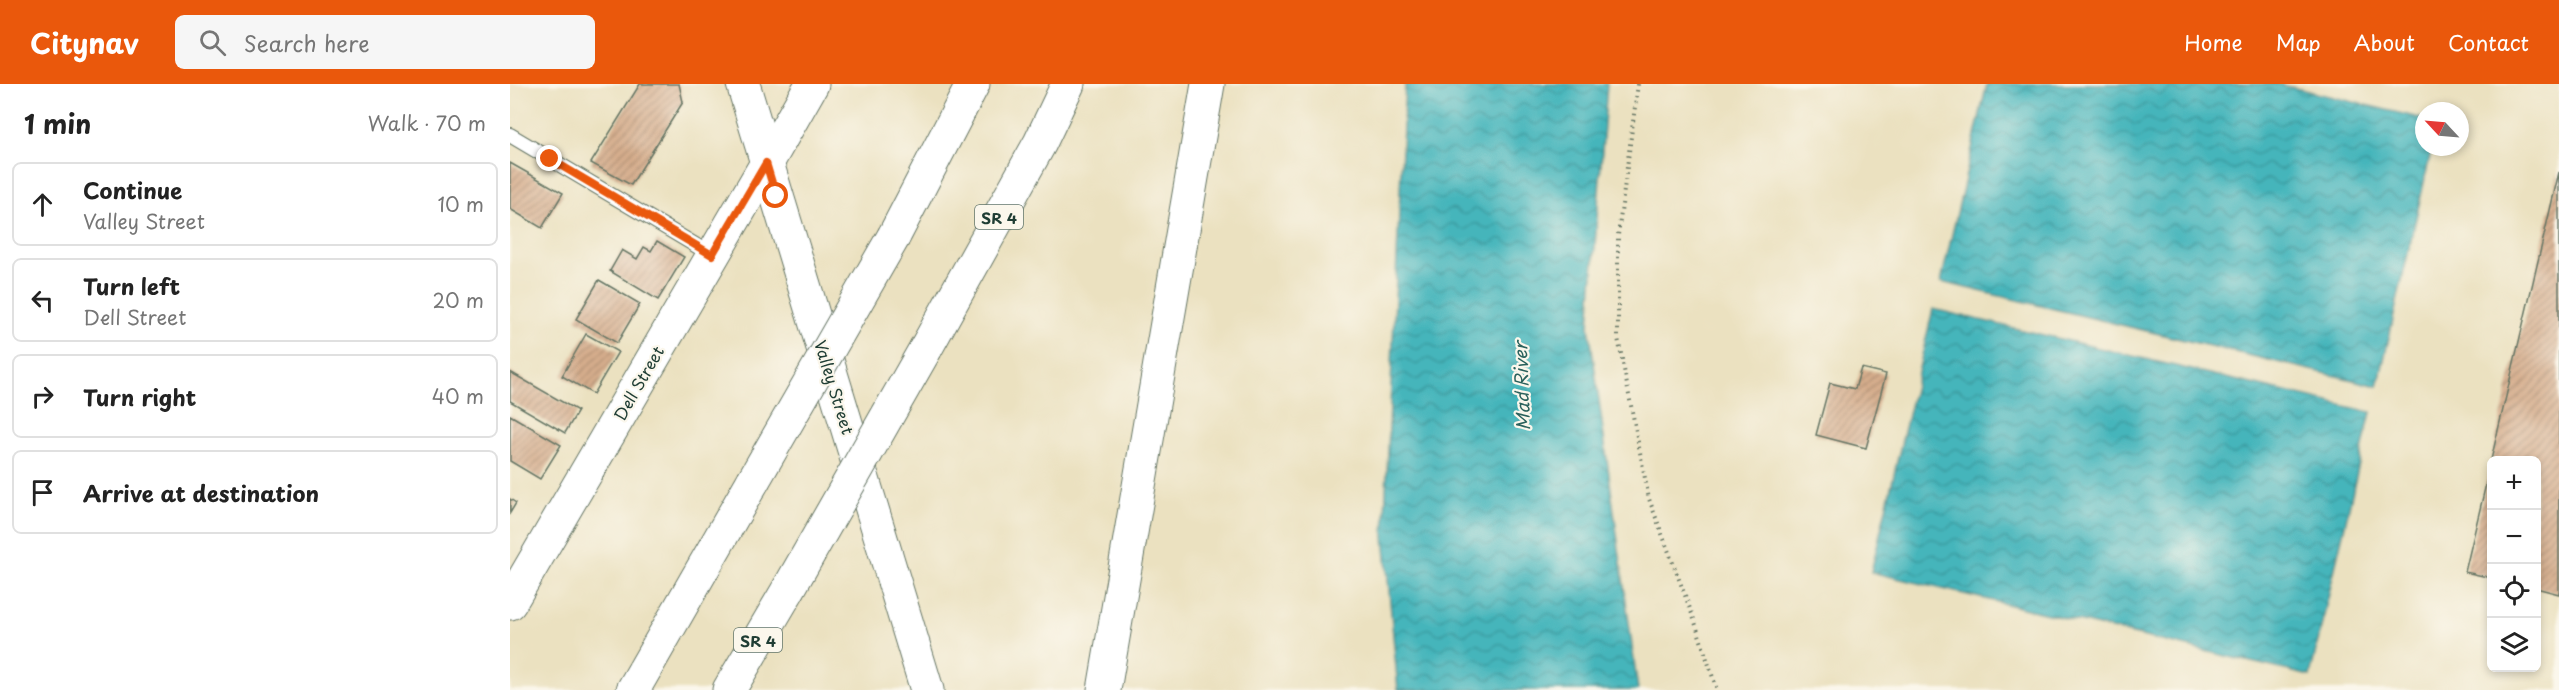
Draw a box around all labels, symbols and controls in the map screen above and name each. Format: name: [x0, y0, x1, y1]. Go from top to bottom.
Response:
search box: [175, 15, 595, 69]
text: Citynav: [30, 21, 139, 64]
icon: search: [196, 26, 229, 59]
text: Search here: [244, 26, 370, 59]
text: Home: [2184, 26, 2243, 58]
text: Map: [2276, 26, 2321, 58]
text: About: [2354, 26, 2415, 58]
text: Contact: [2448, 26, 2529, 58]
north arrow: [2415, 102, 2469, 156]
text: 1 min: [24, 104, 91, 143]
text: Walk · 70 m: [368, 108, 486, 138]
route end: [536, 145, 562, 171]
text: Continue: [83, 173, 182, 206]
route start: [762, 182, 788, 208]
icon: ahead: [26, 188, 59, 221]
text: 10 m: [437, 189, 484, 219]
road number: SR 4: [975, 205, 1023, 229]
text: Valley Street: [83, 206, 205, 236]
text: Turn left: [83, 269, 180, 302]
icon: left: [26, 284, 59, 317]
text: 20 m: [432, 285, 484, 315]
text: Dell Street: [83, 302, 186, 332]
street label: Valley Street: [809, 337, 861, 438]
water label: Mad River: [1506, 338, 1536, 431]
street label: Dell Street: [607, 341, 669, 425]
icon: right: [26, 380, 59, 413]
text: Turn right: [83, 380, 196, 413]
text: 40 m: [432, 381, 484, 411]
map controls: [2487, 456, 2541, 672]
button: +: [2487, 456, 2541, 510]
icon: arrive: [26, 476, 59, 509]
text: Arrive at destination: [83, 476, 319, 509]
button: −: [2487, 510, 2541, 564]
button: locate: [2487, 564, 2541, 618]
button: layers: [2487, 618, 2541, 672]
road number: SR 4: [734, 628, 782, 652]

